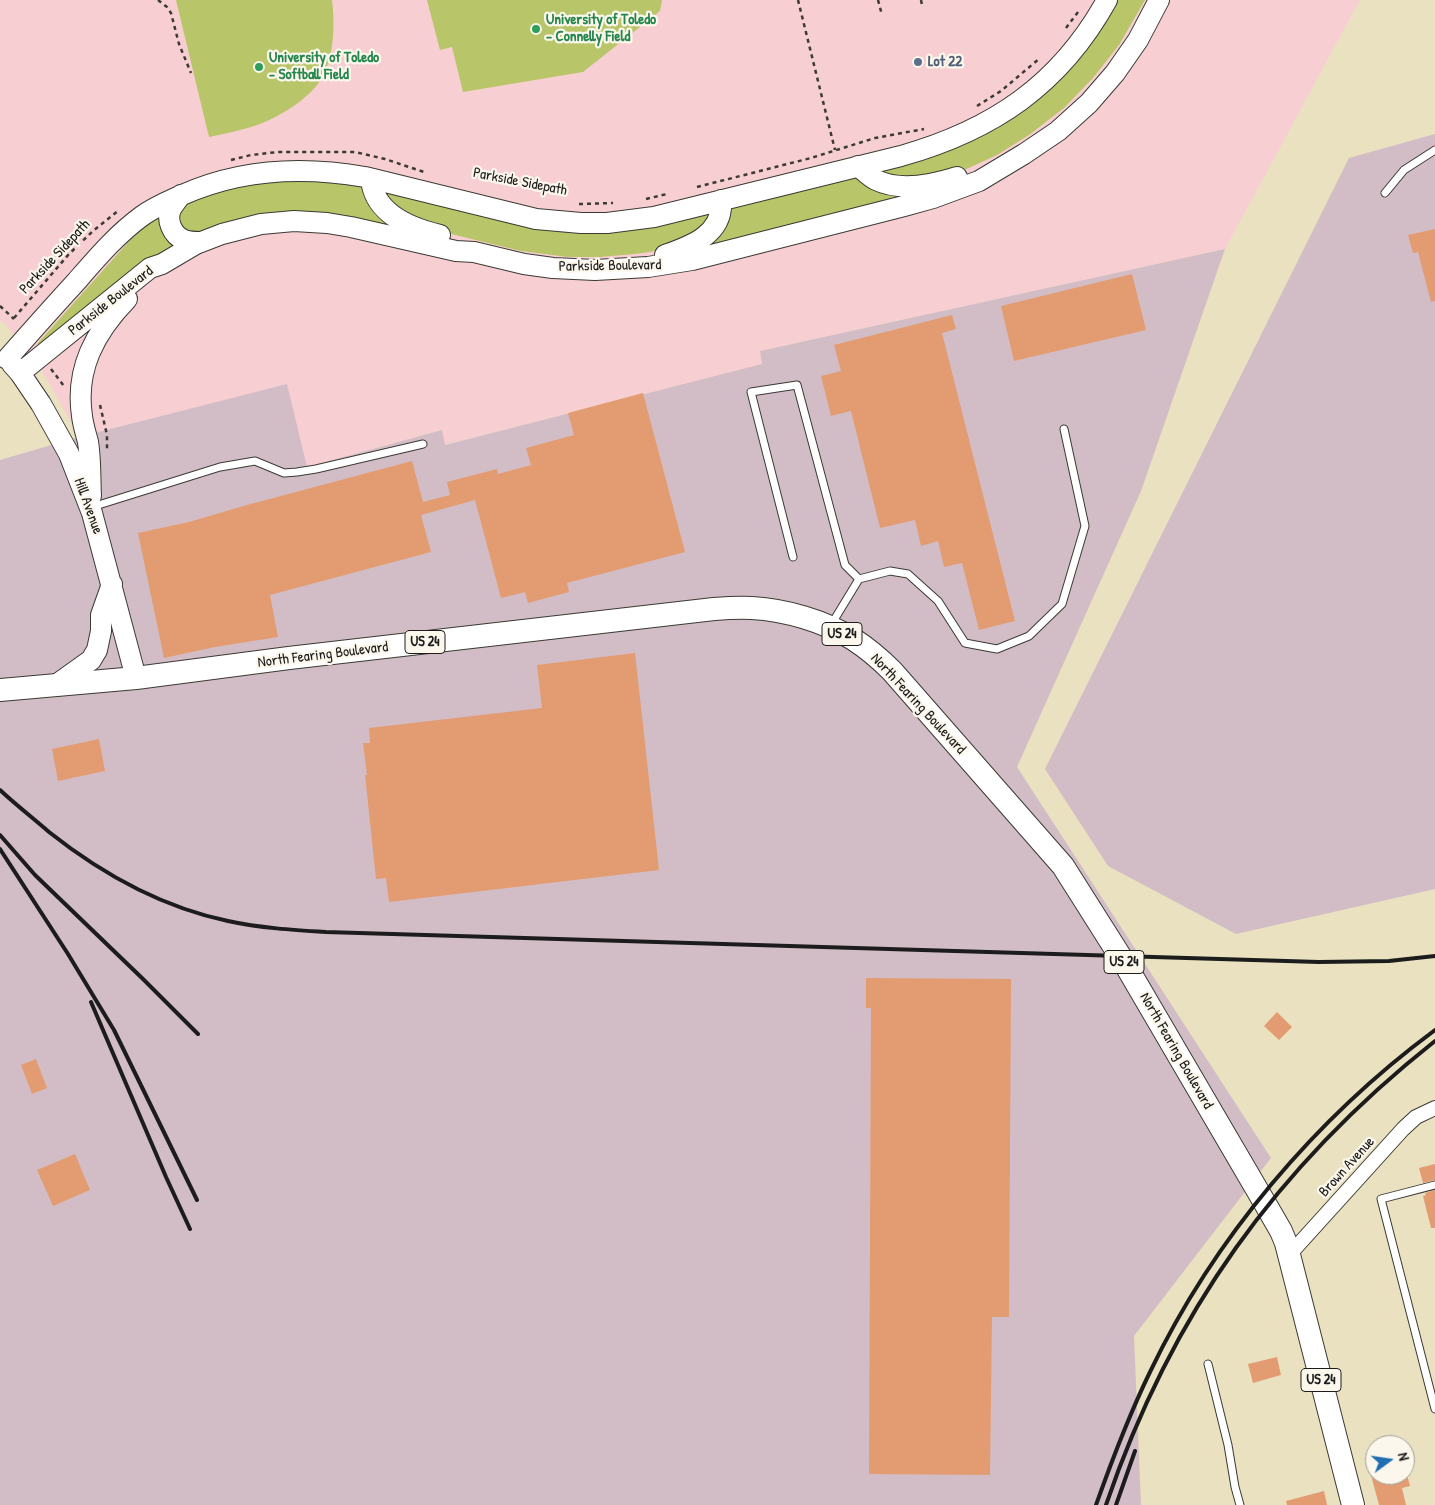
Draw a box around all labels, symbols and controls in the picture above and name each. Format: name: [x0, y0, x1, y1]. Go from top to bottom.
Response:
place label: University of Toledo - Connelly Field: [546, 11, 656, 46]
marker: University of Toledo - Connelly Field: [530, 23, 542, 35]
place label: University of Toledo - Softball Field: [269, 49, 379, 84]
place label: Lot 22: [928, 53, 962, 71]
marker: Lot 22: [912, 56, 924, 68]
marker: University of Toledo - Softball Field: [253, 61, 265, 73]
street label: Parkside Sidepath: [471, 164, 569, 200]
street label: Parkside Sidepath: [16, 216, 94, 298]
street label: Parkside Boulevard: [559, 256, 661, 276]
street label: Parkside Boulevard: [65, 262, 157, 340]
street label: Hill Avenue: [70, 476, 106, 536]
road number: US 24: [822, 622, 862, 646]
road number: US 24: [405, 630, 445, 654]
street label: North Fearing Boulevard: [257, 638, 389, 672]
street label: North Fearing Boulevard: [867, 650, 969, 758]
road number: US 24: [1104, 950, 1144, 974]
street label: North Fearing Boulevard: [1135, 990, 1217, 1112]
street label: Brown Avenue: [1315, 1133, 1379, 1201]
road number: US 24: [1301, 1368, 1341, 1392]
north arrow: [1365, 1435, 1415, 1485]
text: N: [1394, 1451, 1414, 1462]

